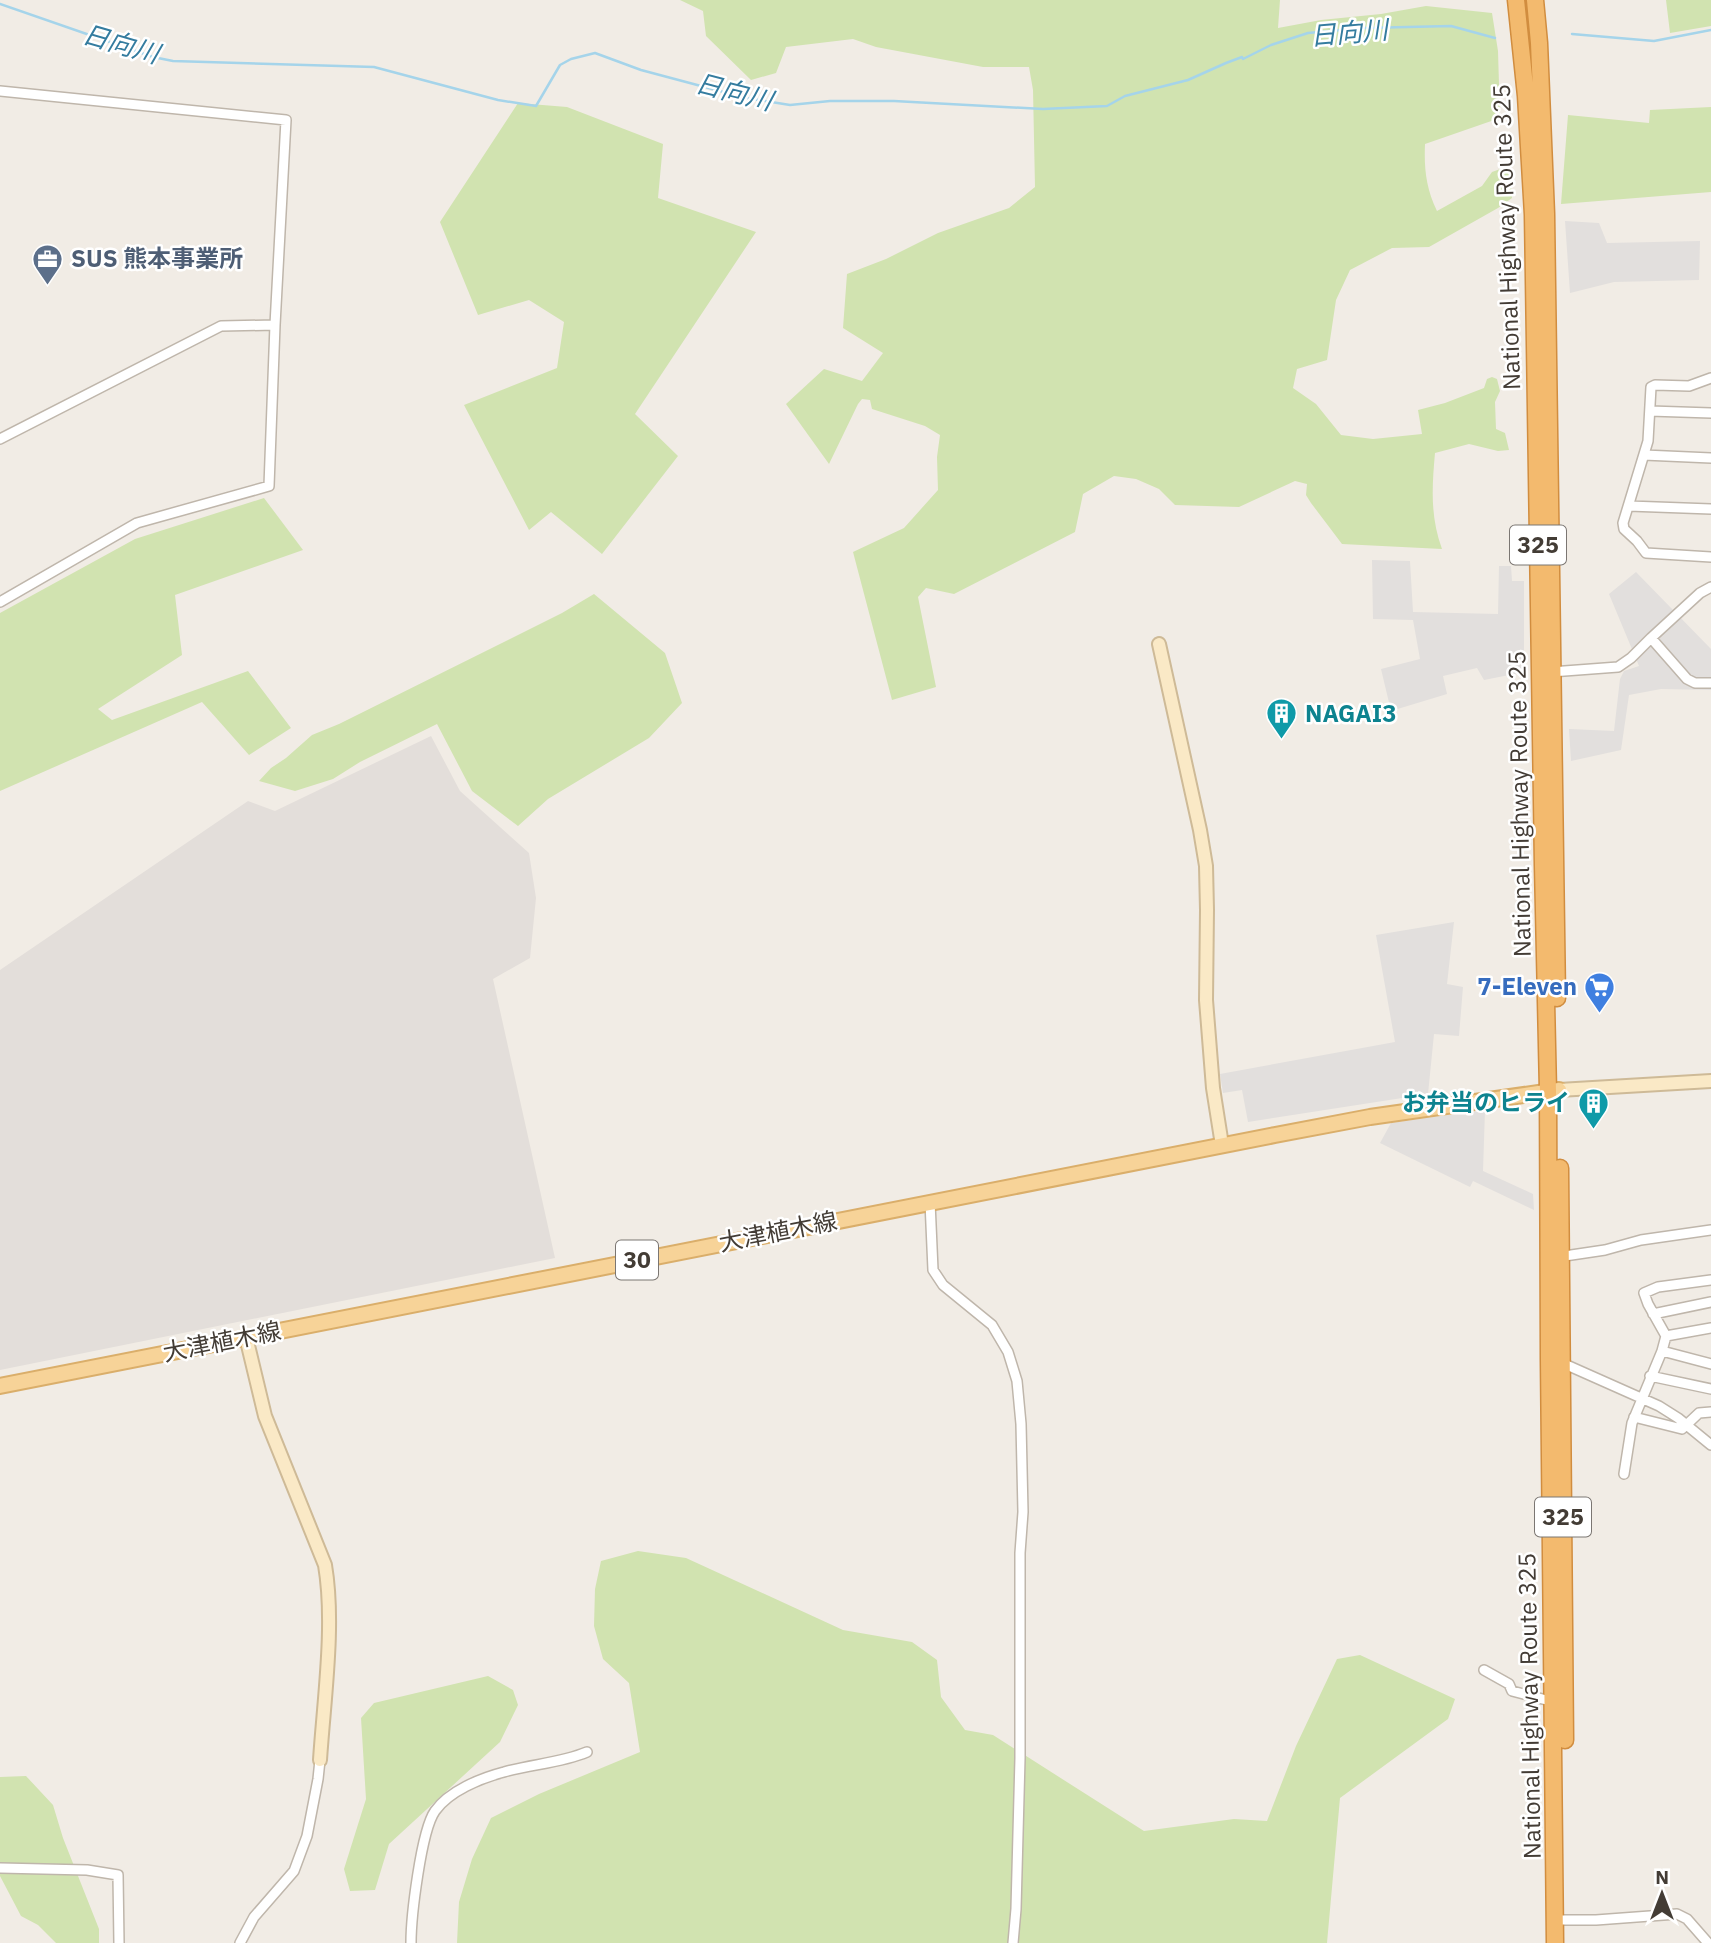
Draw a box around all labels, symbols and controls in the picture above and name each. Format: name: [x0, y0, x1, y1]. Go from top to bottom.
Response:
water label: 日向川: [1309, 11, 1392, 52]
water label: 日向川: [79, 16, 166, 71]
water label: 日向川: [692, 65, 779, 118]
street label: National Highway Route 325: [1485, 83, 1527, 391]
office icon: SUS 熊本事業所: [31, 242, 65, 286]
place label: SUS 熊本事業所: [71, 242, 243, 274]
road number: 325: [1510, 526, 1566, 565]
street label: National Highway Route 325: [1500, 651, 1538, 957]
building icon: NAGAI3: [1265, 697, 1299, 741]
place label: NAGAI3: [1305, 697, 1397, 729]
place label: 7-Eleven: [1477, 970, 1577, 1002]
supermarket icon: 7-Eleven: [1583, 970, 1617, 1014]
place label: お弁当のヒライ: [1402, 1086, 1570, 1118]
building icon: お弁当のヒライ: [1576, 1086, 1610, 1130]
street label: 大津植木線: [716, 1204, 840, 1258]
road number: 30: [616, 1240, 658, 1280]
street label: 大津植木線: [160, 1314, 284, 1368]
road number: 325: [1535, 1498, 1591, 1536]
street label: National Highway Route 325: [1510, 1553, 1548, 1859]
north arrow: [1627, 1859, 1697, 1929]
text: N: [1655, 1865, 1669, 1889]

